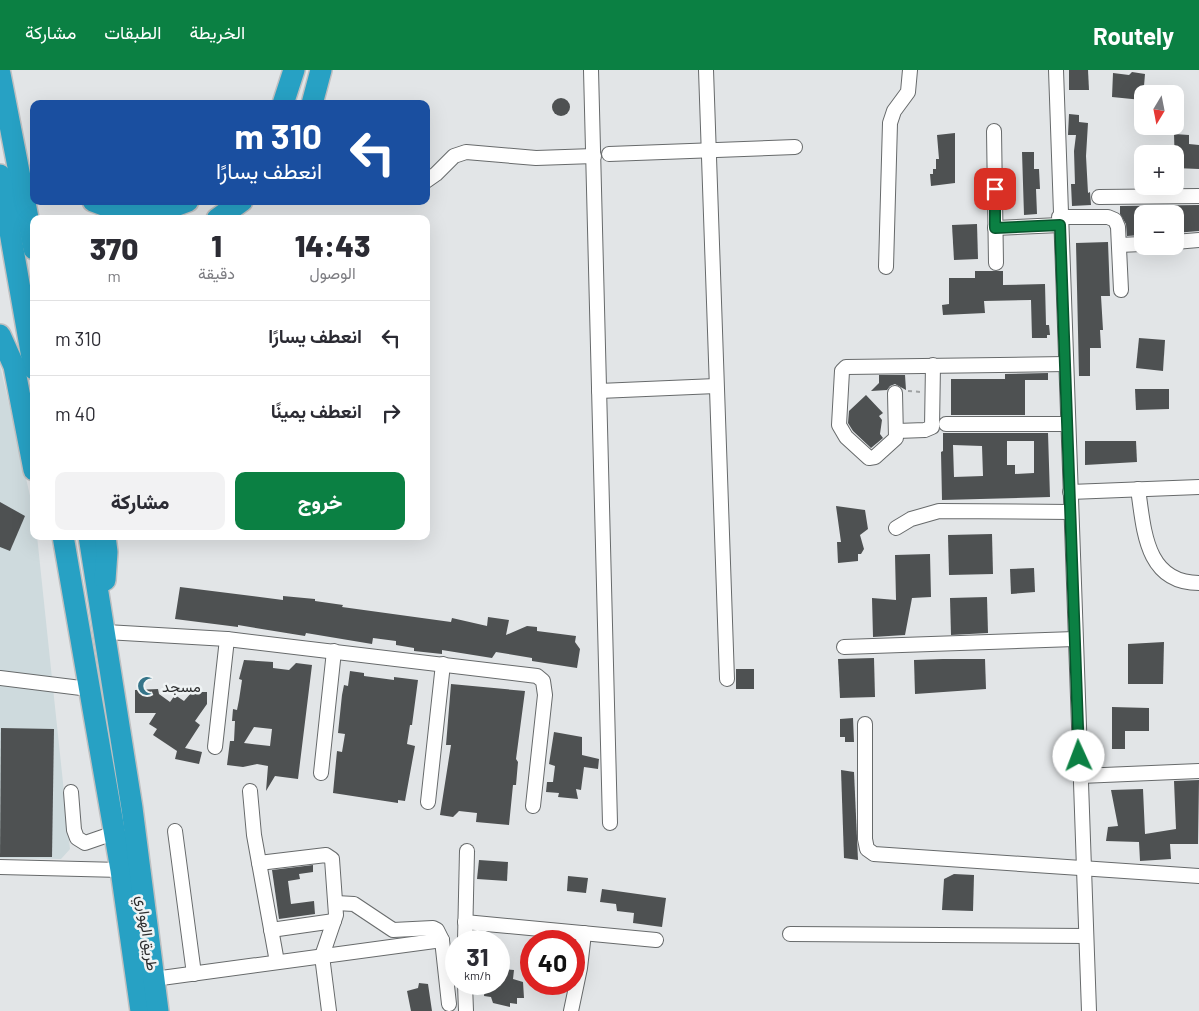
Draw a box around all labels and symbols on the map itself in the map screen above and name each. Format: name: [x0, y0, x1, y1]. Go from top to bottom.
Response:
north arrow: [1134, 85, 1184, 135]
pin: [974, 168, 1016, 210]
mosque icon: مسجد: [136, 675, 158, 697]
place label: مسجد: [162, 677, 201, 696]
position arrow: [1052, 729, 1104, 781]
street label: طريق الهواري: [129, 894, 162, 973]
speed limit sign: 40: [520, 930, 585, 995]

